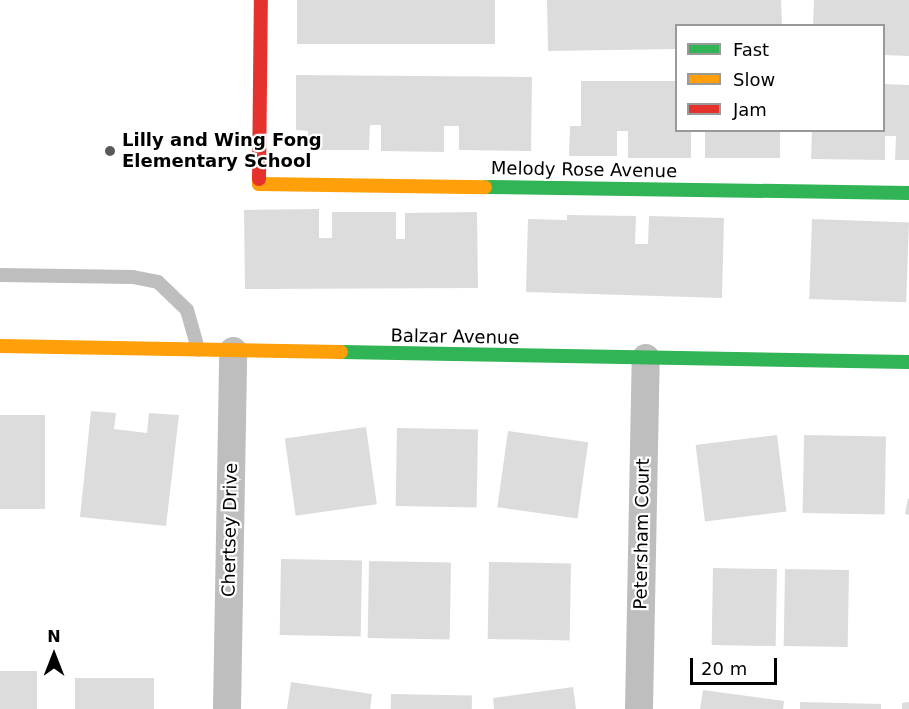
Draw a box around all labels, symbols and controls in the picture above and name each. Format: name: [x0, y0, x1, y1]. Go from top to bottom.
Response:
legend: [675, 24, 885, 132]
text: Fast: [733, 39, 769, 60]
text: Slow: [733, 69, 775, 90]
text: Jam: [733, 99, 767, 120]
place label: Lilly and Wing Fong Elementary School: [122, 130, 322, 172]
marker: Lilly and Wing Fong Elementary School: [103, 144, 117, 158]
street label: Melody Rose Avenue: [491, 158, 677, 182]
street label: Balzar Avenue: [390, 325, 520, 349]
street label: Petersham Court: [630, 458, 654, 610]
street label: Chertsey Drive: [218, 463, 242, 597]
north arrow: [24, 625, 84, 685]
text: N: [47, 627, 61, 646]
scale bar: [693, 646, 780, 684]
text: 20 m: [701, 658, 747, 679]

